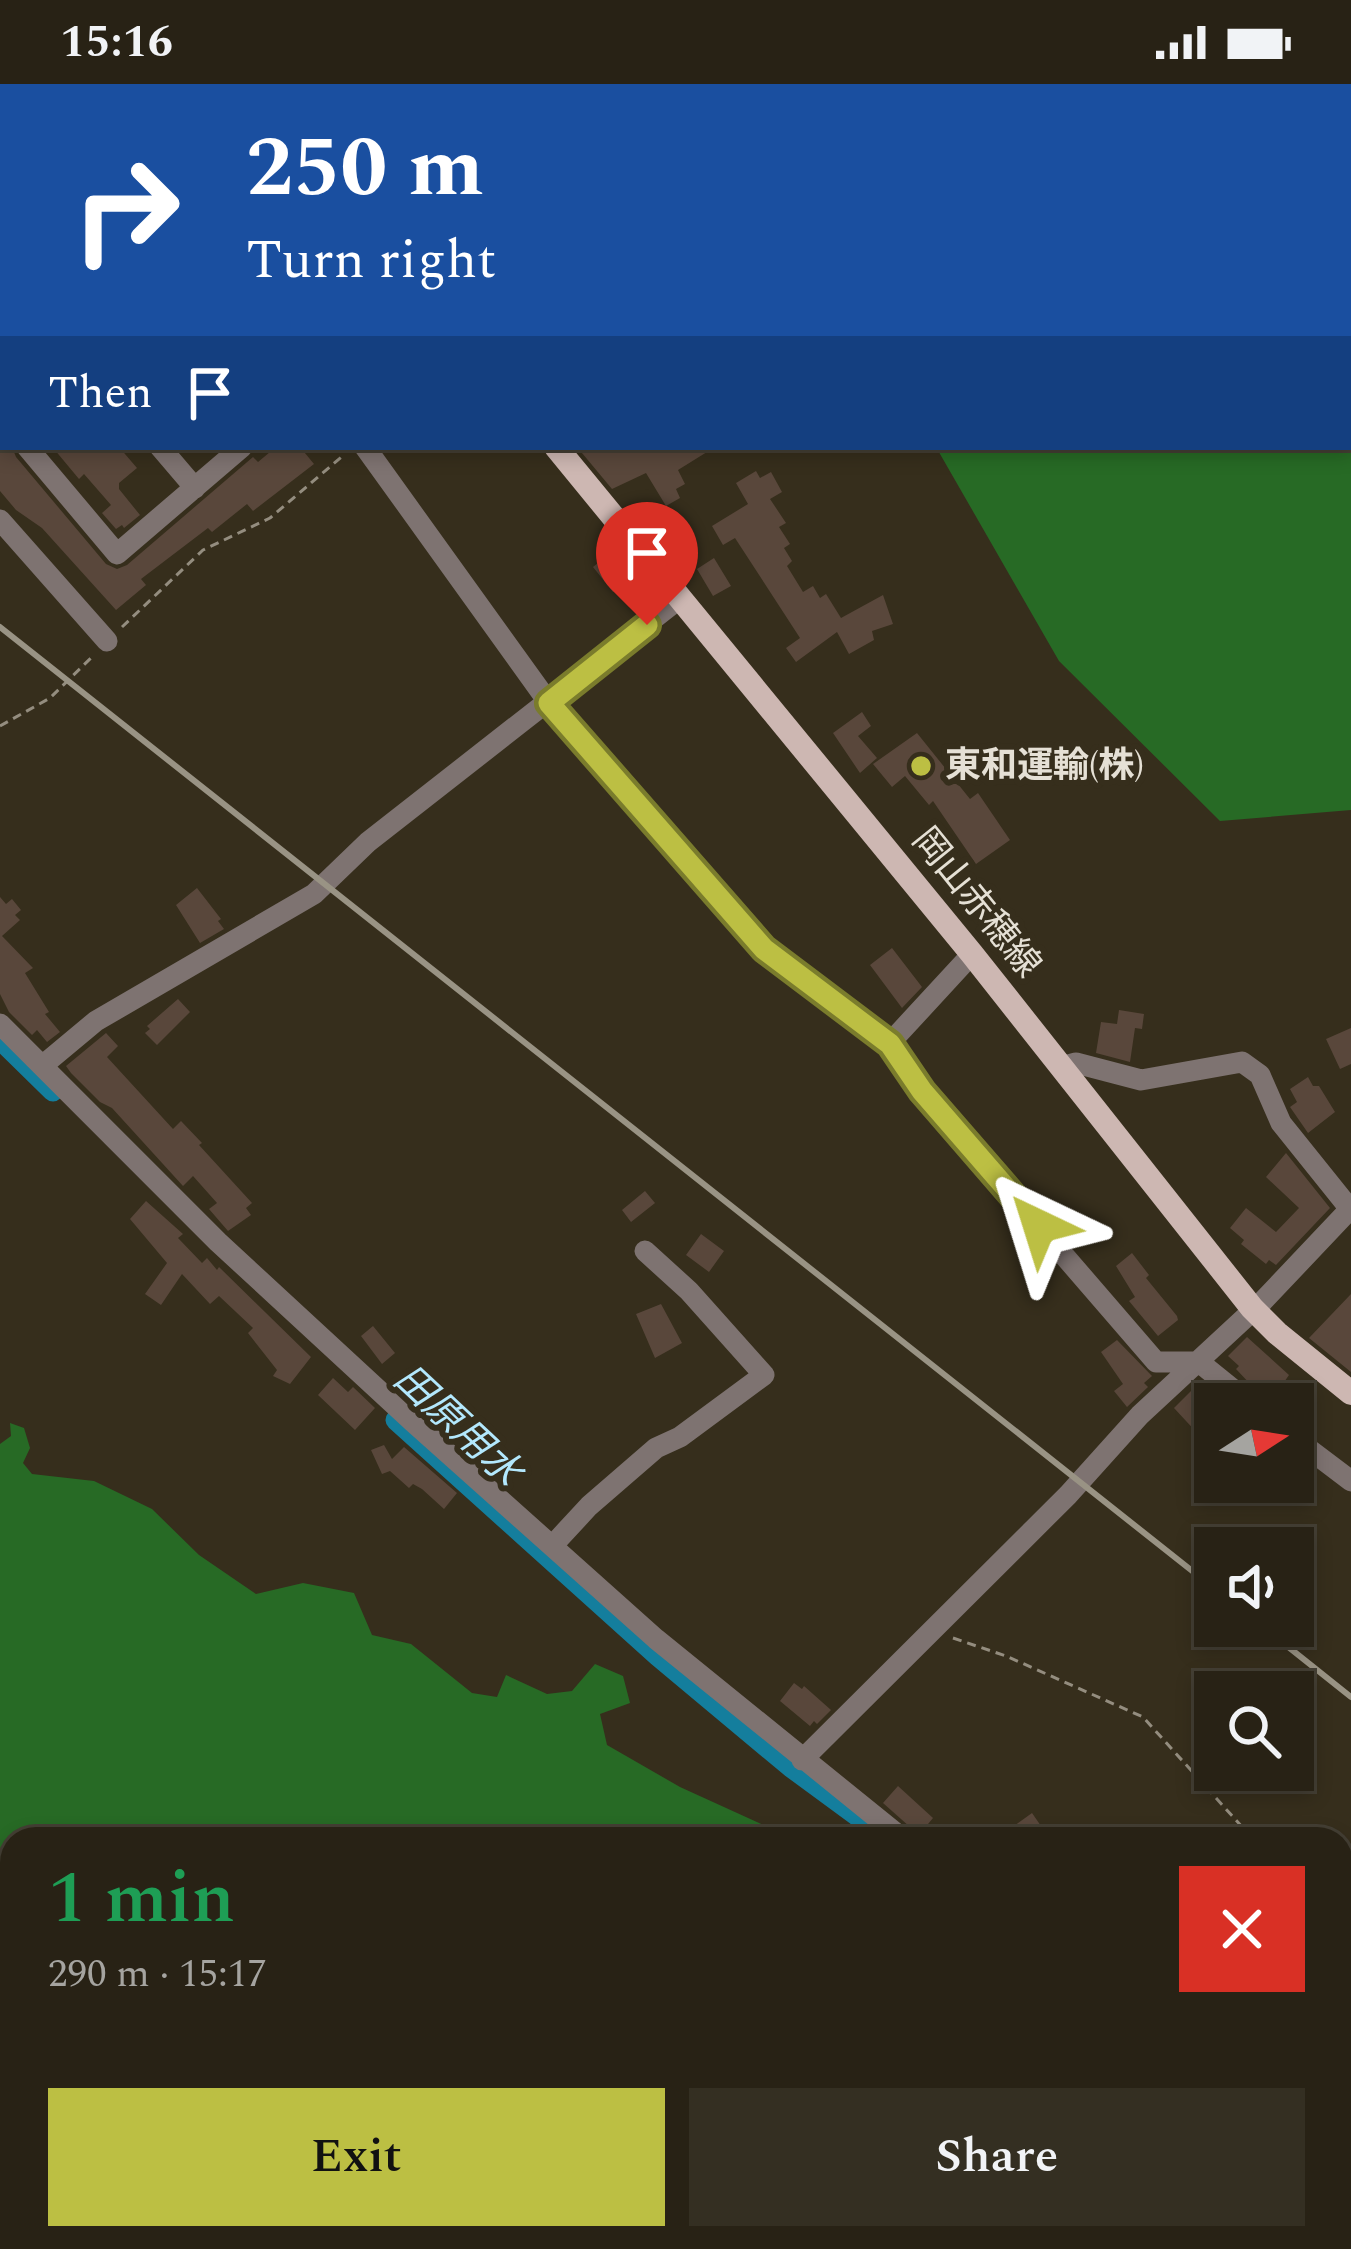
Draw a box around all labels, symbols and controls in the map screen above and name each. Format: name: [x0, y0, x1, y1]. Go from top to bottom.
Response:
text: 15:16: [60, 8, 173, 77]
text: 250 m: [246, 105, 484, 233]
icon: right: [48, 132, 204, 288]
text: Turn right: [246, 220, 496, 302]
text: Then: [48, 359, 153, 428]
icon: arrive: [177, 360, 243, 426]
pin: [596, 502, 698, 625]
icon: arrive: [614, 520, 680, 586]
place label: 東和運輸(株): [945, 739, 1144, 794]
marker: 東和運輸(株): [908, 753, 934, 779]
street label: 岡山赤穂線: [898, 816, 1054, 990]
position arrow: [976, 1163, 1102, 1289]
water label: 田原用水: [380, 1351, 537, 1503]
north arrow: [1194, 1383, 1314, 1503]
map controls: [1194, 1383, 1314, 1791]
button: sound: [1194, 1527, 1314, 1647]
button: search: [1194, 1671, 1314, 1791]
text: 1 min: [48, 1845, 235, 1954]
button: close: [1179, 1866, 1305, 1992]
text: 290 m · 15:17: [48, 1945, 267, 2004]
button: Exit: [48, 2088, 665, 2226]
button: Share: [689, 2088, 1305, 2226]

